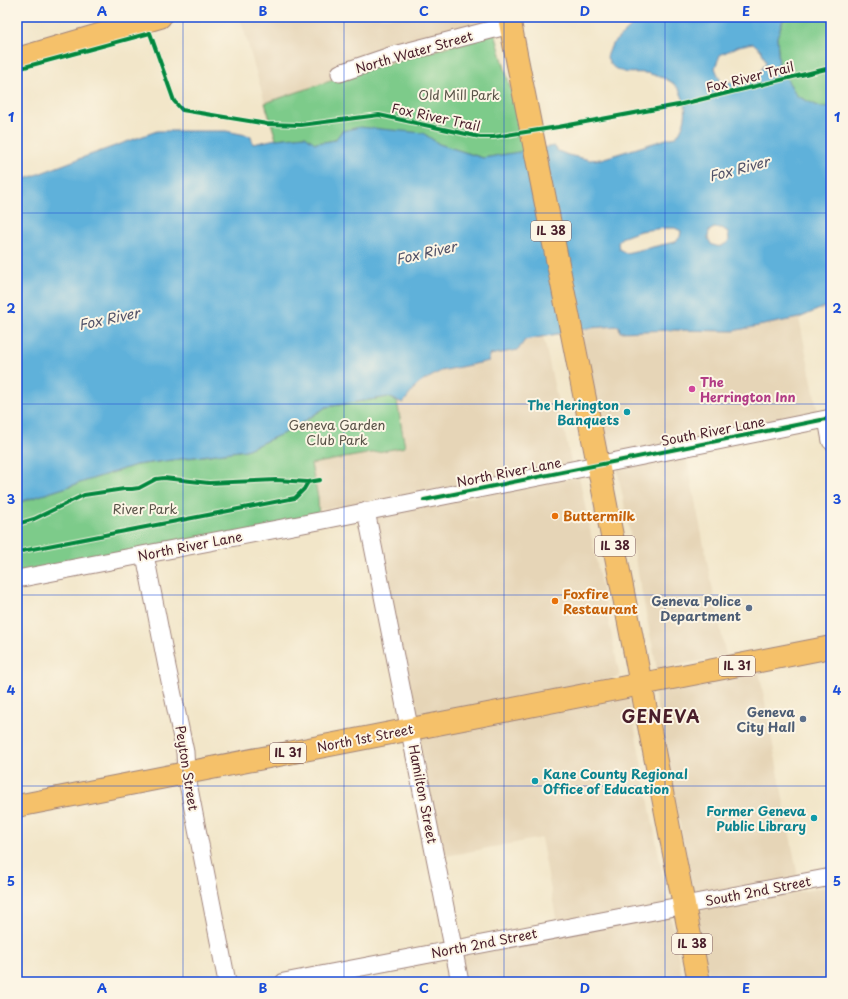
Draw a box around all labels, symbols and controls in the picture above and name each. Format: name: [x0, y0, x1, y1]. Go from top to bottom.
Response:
text: A: [97, 1, 107, 20]
text: B: [259, 1, 268, 20]
text: C: [419, 1, 429, 20]
text: D: [580, 1, 590, 20]
text: E: [742, 1, 750, 20]
street label: North Water Street: [353, 26, 475, 77]
street label: Fox River Trail: [704, 56, 796, 97]
park label: Old Mill Park: [418, 85, 500, 104]
street label: Fox River Trail: [390, 98, 482, 135]
text: 1: [8, 107, 14, 126]
text: 1: [834, 107, 840, 126]
water label: Fox River: [706, 150, 773, 187]
road number: IL 38: [531, 221, 571, 241]
water label: Fox River: [393, 235, 460, 270]
text: 2: [6, 298, 16, 317]
text: 2: [832, 298, 842, 317]
water label: Fox River: [76, 301, 143, 335]
place label: The Herrington Inn: [700, 372, 796, 406]
marker: The Herrington Inn: [687, 384, 697, 394]
place label: The Herington Banquets: [527, 395, 619, 429]
marker: The Herington Banquets: [622, 407, 632, 417]
street label: South River Lane: [659, 411, 767, 450]
park label: Geneva Garden Club Park: [289, 415, 385, 449]
street label: North River Lane: [455, 452, 563, 491]
text: 3: [7, 489, 16, 508]
text: 3: [833, 489, 842, 508]
park label: River Park: [112, 499, 178, 518]
place label: Buttermilk: [563, 506, 636, 525]
marker: Buttermilk: [550, 511, 560, 521]
street label: North River Lane: [136, 526, 244, 565]
road number: IL 38: [595, 536, 635, 556]
place label: Foxfire Restaurant: [563, 584, 638, 618]
place label: Geneva Police Department: [651, 591, 741, 625]
marker: Foxfire Restaurant: [550, 596, 560, 606]
marker: Geneva Police Department: [744, 603, 754, 613]
road number: IL 31: [719, 656, 755, 676]
text: 4: [7, 680, 16, 699]
text: 4: [833, 680, 842, 699]
place label: Geneva City Hall: [737, 702, 795, 736]
district label: GENEVA: [621, 703, 701, 729]
marker: Geneva City Hall: [798, 714, 808, 724]
street label: North 1st Street: [315, 719, 415, 756]
street label: Peyton Street: [171, 724, 204, 812]
road number: IL 31: [270, 743, 306, 763]
street label: Hamilton Street: [405, 743, 442, 845]
place label: Kane County Regional Office of Education: [543, 764, 688, 798]
marker: Kane County Regional Office of Education: [530, 776, 540, 786]
place label: Former Geneva Public Library: [706, 801, 807, 835]
marker: Former Geneva Public Library: [809, 813, 819, 823]
text: 5: [7, 871, 15, 890]
street label: South 2nd Street: [704, 871, 812, 910]
text: 5: [833, 871, 841, 890]
street label: North 2nd Street: [429, 923, 539, 962]
road number: IL 38: [672, 934, 712, 954]
text: A: [97, 978, 107, 997]
text: B: [259, 978, 268, 997]
text: C: [419, 978, 429, 997]
text: D: [580, 978, 590, 997]
text: E: [742, 978, 750, 997]

